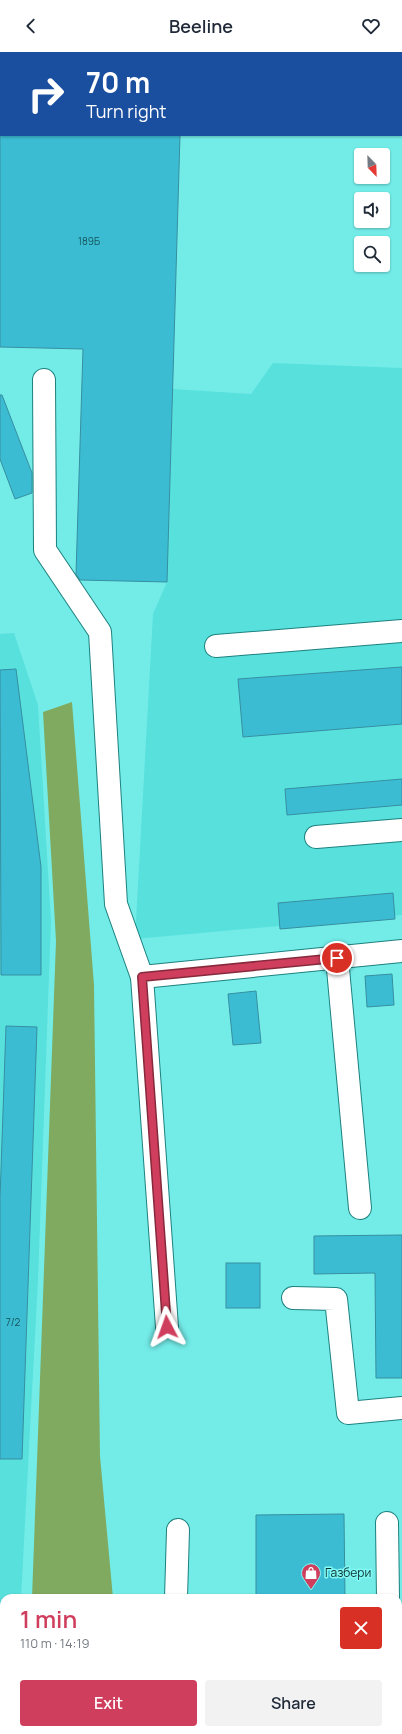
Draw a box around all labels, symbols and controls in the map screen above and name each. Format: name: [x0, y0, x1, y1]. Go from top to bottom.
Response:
text: Beeline: [169, 14, 233, 38]
icon: back: [20, 15, 42, 37]
icon: heart: [360, 15, 382, 37]
text: 70 m: [86, 63, 150, 101]
icon: right: [20, 68, 72, 120]
text: Turn right: [86, 99, 167, 123]
north arrow: [354, 148, 390, 184]
map controls: [354, 148, 390, 272]
button: sound: [354, 192, 390, 228]
house number: 189Б: [78, 234, 100, 248]
button: search: [354, 236, 390, 272]
pin: [320, 941, 354, 975]
icon: arrive: [326, 947, 348, 969]
position arrow: [146, 1306, 188, 1348]
house number: 7/2: [6, 1315, 21, 1329]
shop icon: Газбери: [300, 1562, 322, 1590]
place label: Газбери: [325, 1564, 371, 1581]
text: 1 min: [20, 1602, 77, 1635]
button: close: [340, 1607, 382, 1649]
text: 110 m · 14:19: [20, 1634, 90, 1652]
button: Exit: [20, 1680, 197, 1726]
button: Share: [205, 1680, 382, 1726]

